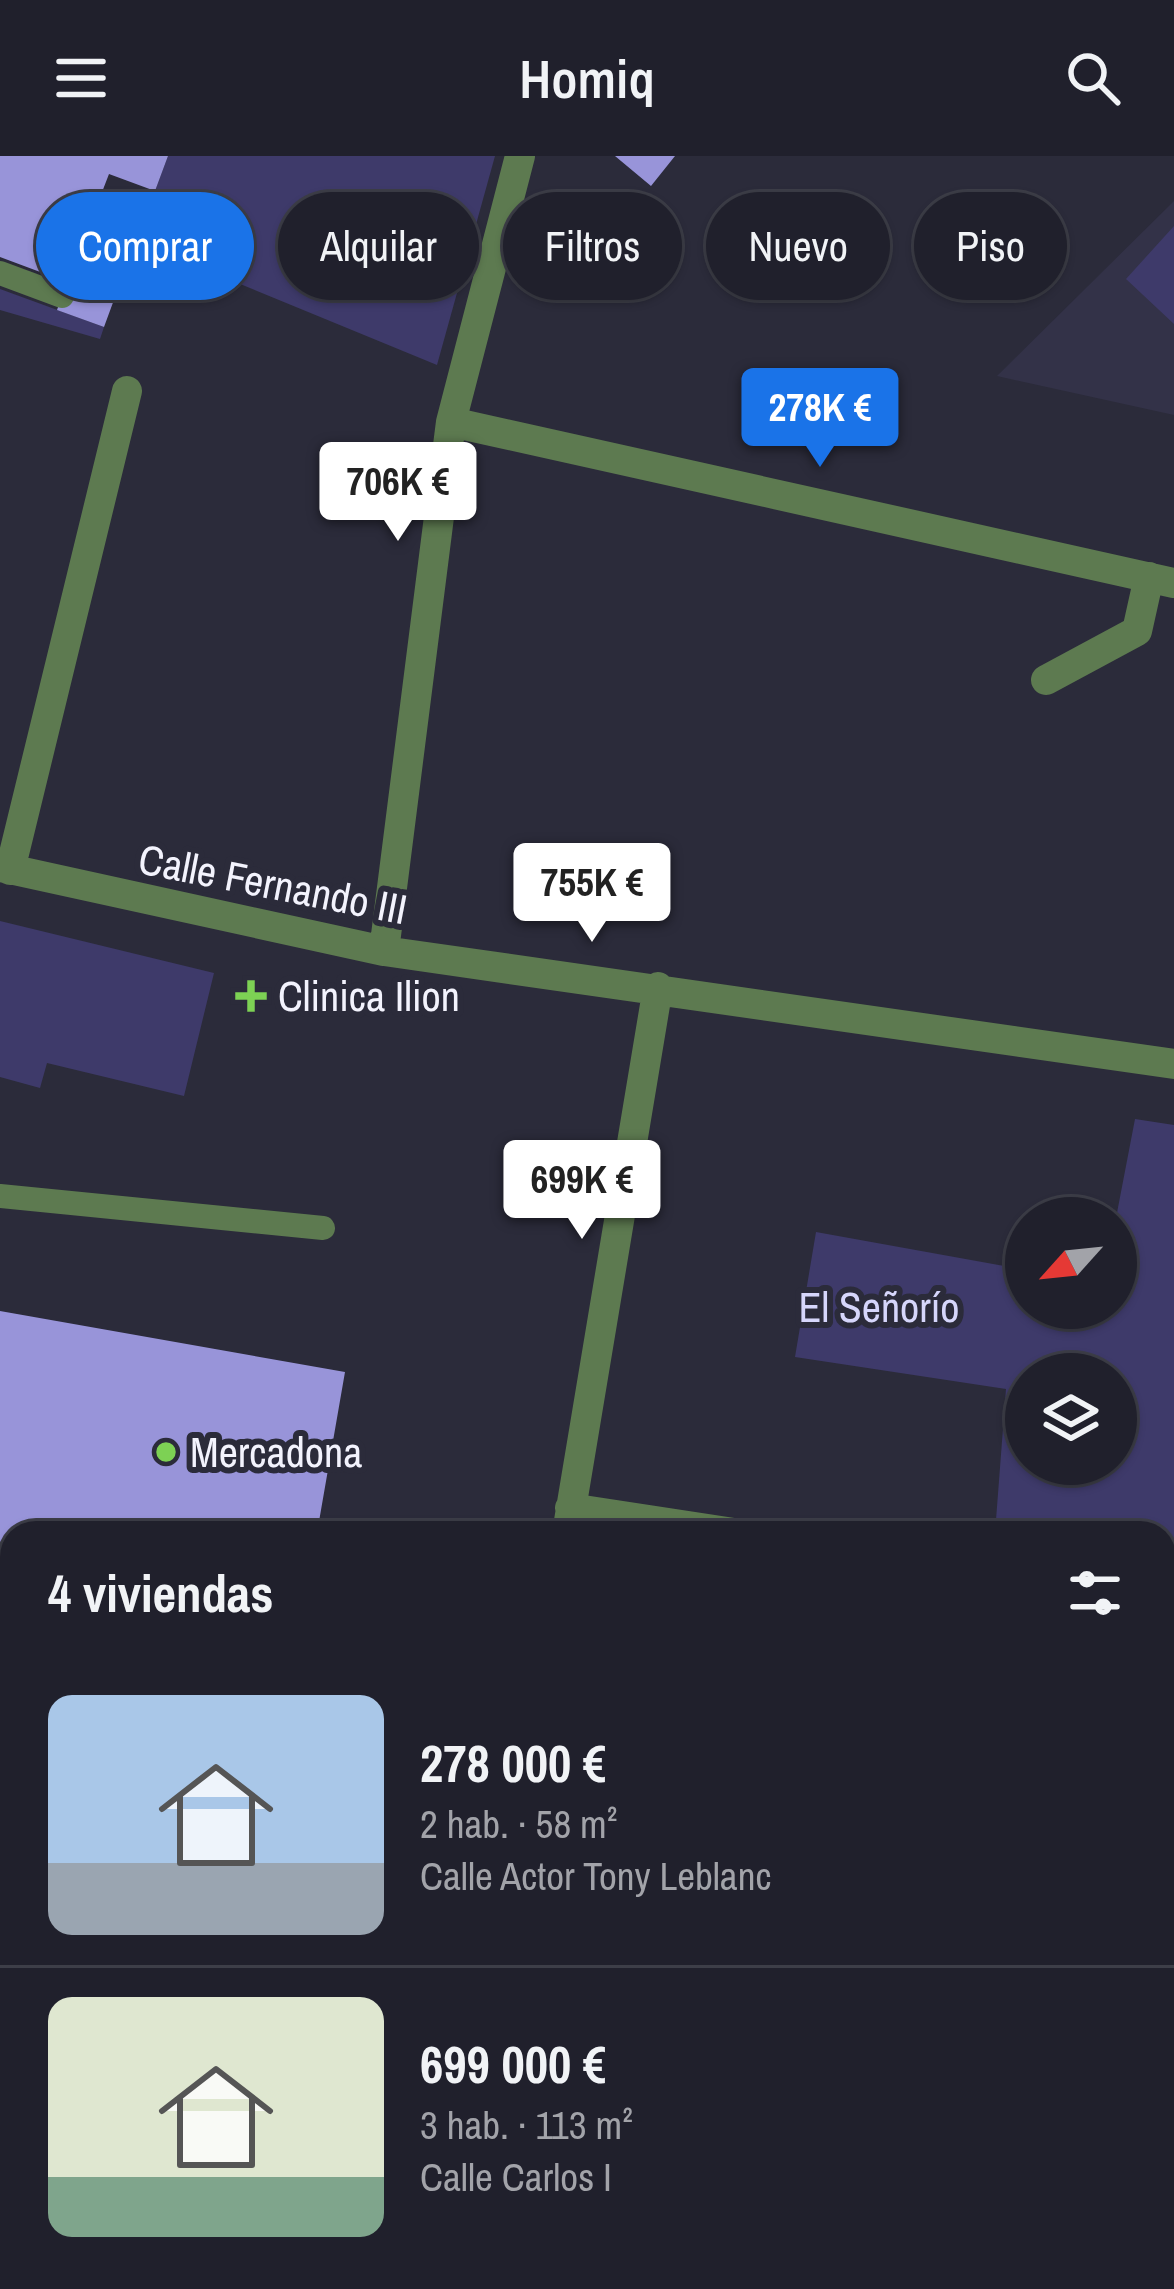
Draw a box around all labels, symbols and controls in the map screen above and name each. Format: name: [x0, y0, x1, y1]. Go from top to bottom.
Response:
text: Homiq: [519, 42, 655, 115]
icon: menu: [48, 45, 114, 111]
icon: search: [1060, 45, 1126, 111]
chip: Comprar: [36, 192, 254, 300]
chip: Alquilar: [278, 192, 479, 300]
chip: Filtros: [503, 192, 682, 300]
chip: Nuevo: [706, 192, 890, 300]
chip: Piso: [914, 192, 1067, 300]
pin: 278K €: [722, 368, 918, 470]
text: 278K €: [768, 381, 872, 433]
pin: 706K €: [300, 442, 496, 544]
text: 706K €: [346, 455, 450, 507]
street label: Calle Fernando III: [134, 831, 412, 937]
pin: 755K €: [494, 843, 690, 945]
text: 755K €: [540, 856, 644, 908]
place label: Clinica Ilion: [278, 968, 460, 1024]
marker: Clinica Ilion: [235, 980, 267, 1012]
pin: 699K €: [484, 1140, 680, 1242]
text: 699K €: [530, 1153, 634, 1205]
north arrow: [1005, 1197, 1137, 1329]
map controls: [1005, 1197, 1137, 1485]
park label: El Señorío: [799, 1279, 959, 1335]
button: layers: [1005, 1353, 1137, 1485]
place label: Mercadona: [190, 1424, 362, 1480]
marker: Mercadona: [153, 1439, 179, 1465]
text: 4 viviendas: [48, 1559, 274, 1628]
icon: filters: [1062, 1560, 1128, 1626]
text: 278 000 €: [420, 1729, 606, 1798]
icon: home: [144, 1743, 288, 1887]
text: 2 hab. · 58 m²: [420, 1798, 617, 1850]
text: Calle Actor Tony Leblanc: [420, 1850, 771, 1902]
text: 699 000 €: [420, 2030, 606, 2099]
icon: home: [144, 2045, 288, 2189]
text: 3 hab. · 113 m²: [420, 2099, 633, 2151]
text: Calle Carlos I: [420, 2151, 612, 2203]

